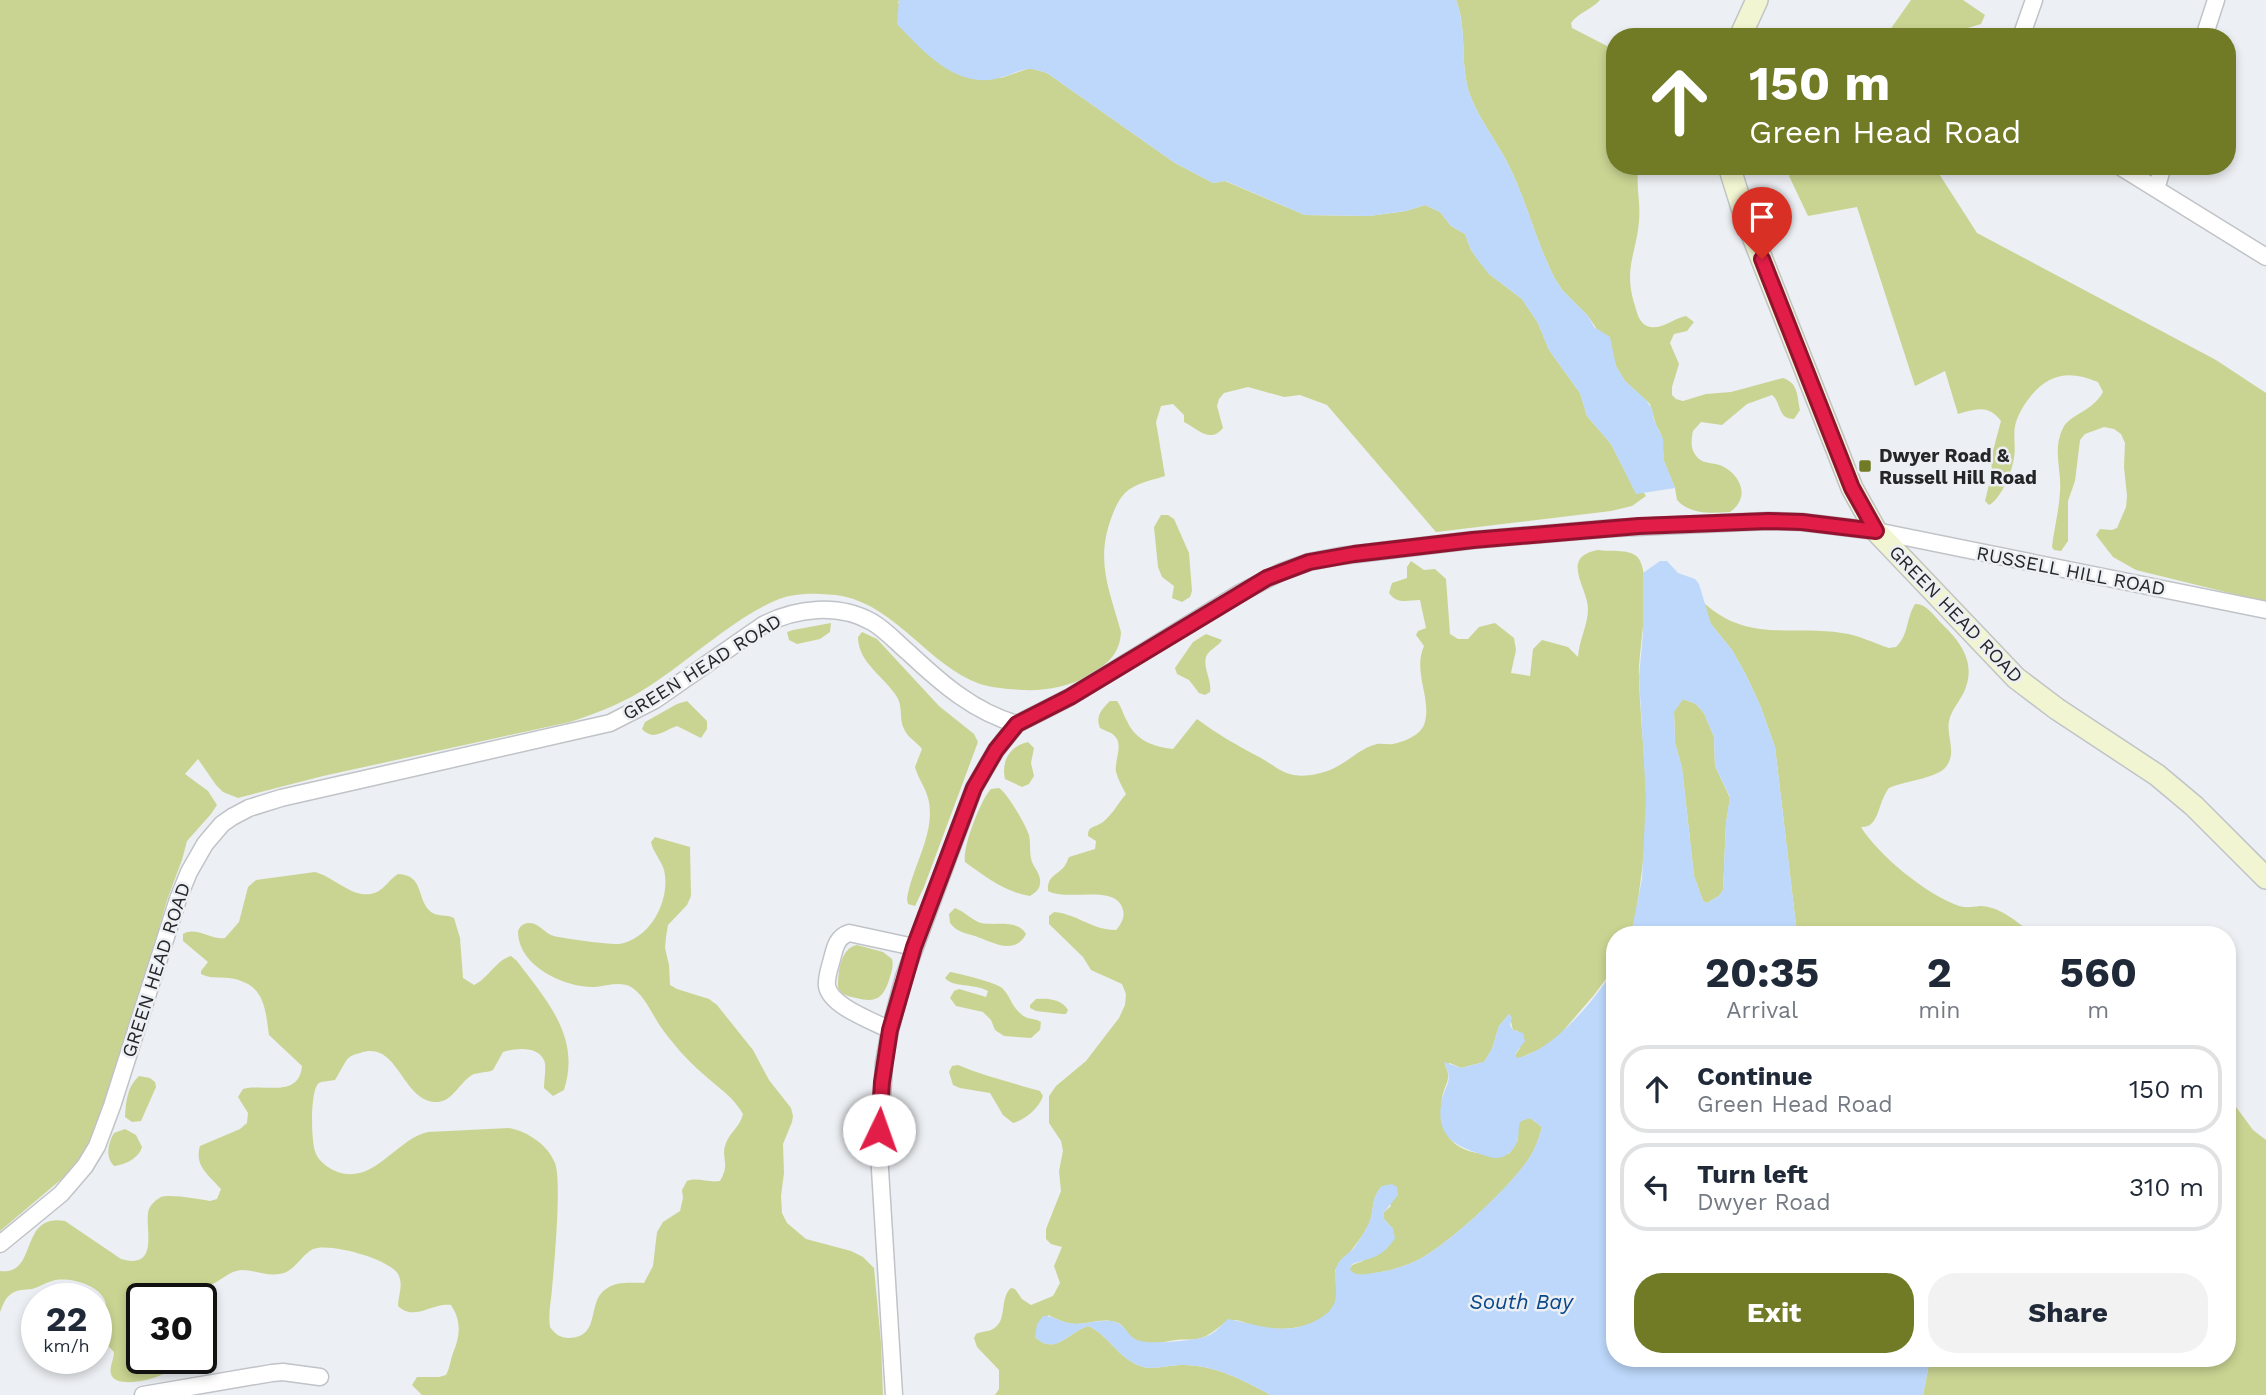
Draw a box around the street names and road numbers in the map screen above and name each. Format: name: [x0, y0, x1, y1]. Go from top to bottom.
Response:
street label: GREEN HEAD ROAD: [1884, 540, 2028, 688]
street label: RUSSELL HILL ROAD: [1975, 541, 2167, 601]
street label: GREEN HEAD ROAD: [619, 609, 785, 725]
street label: GREEN HEAD ROAD: [117, 880, 195, 1060]

